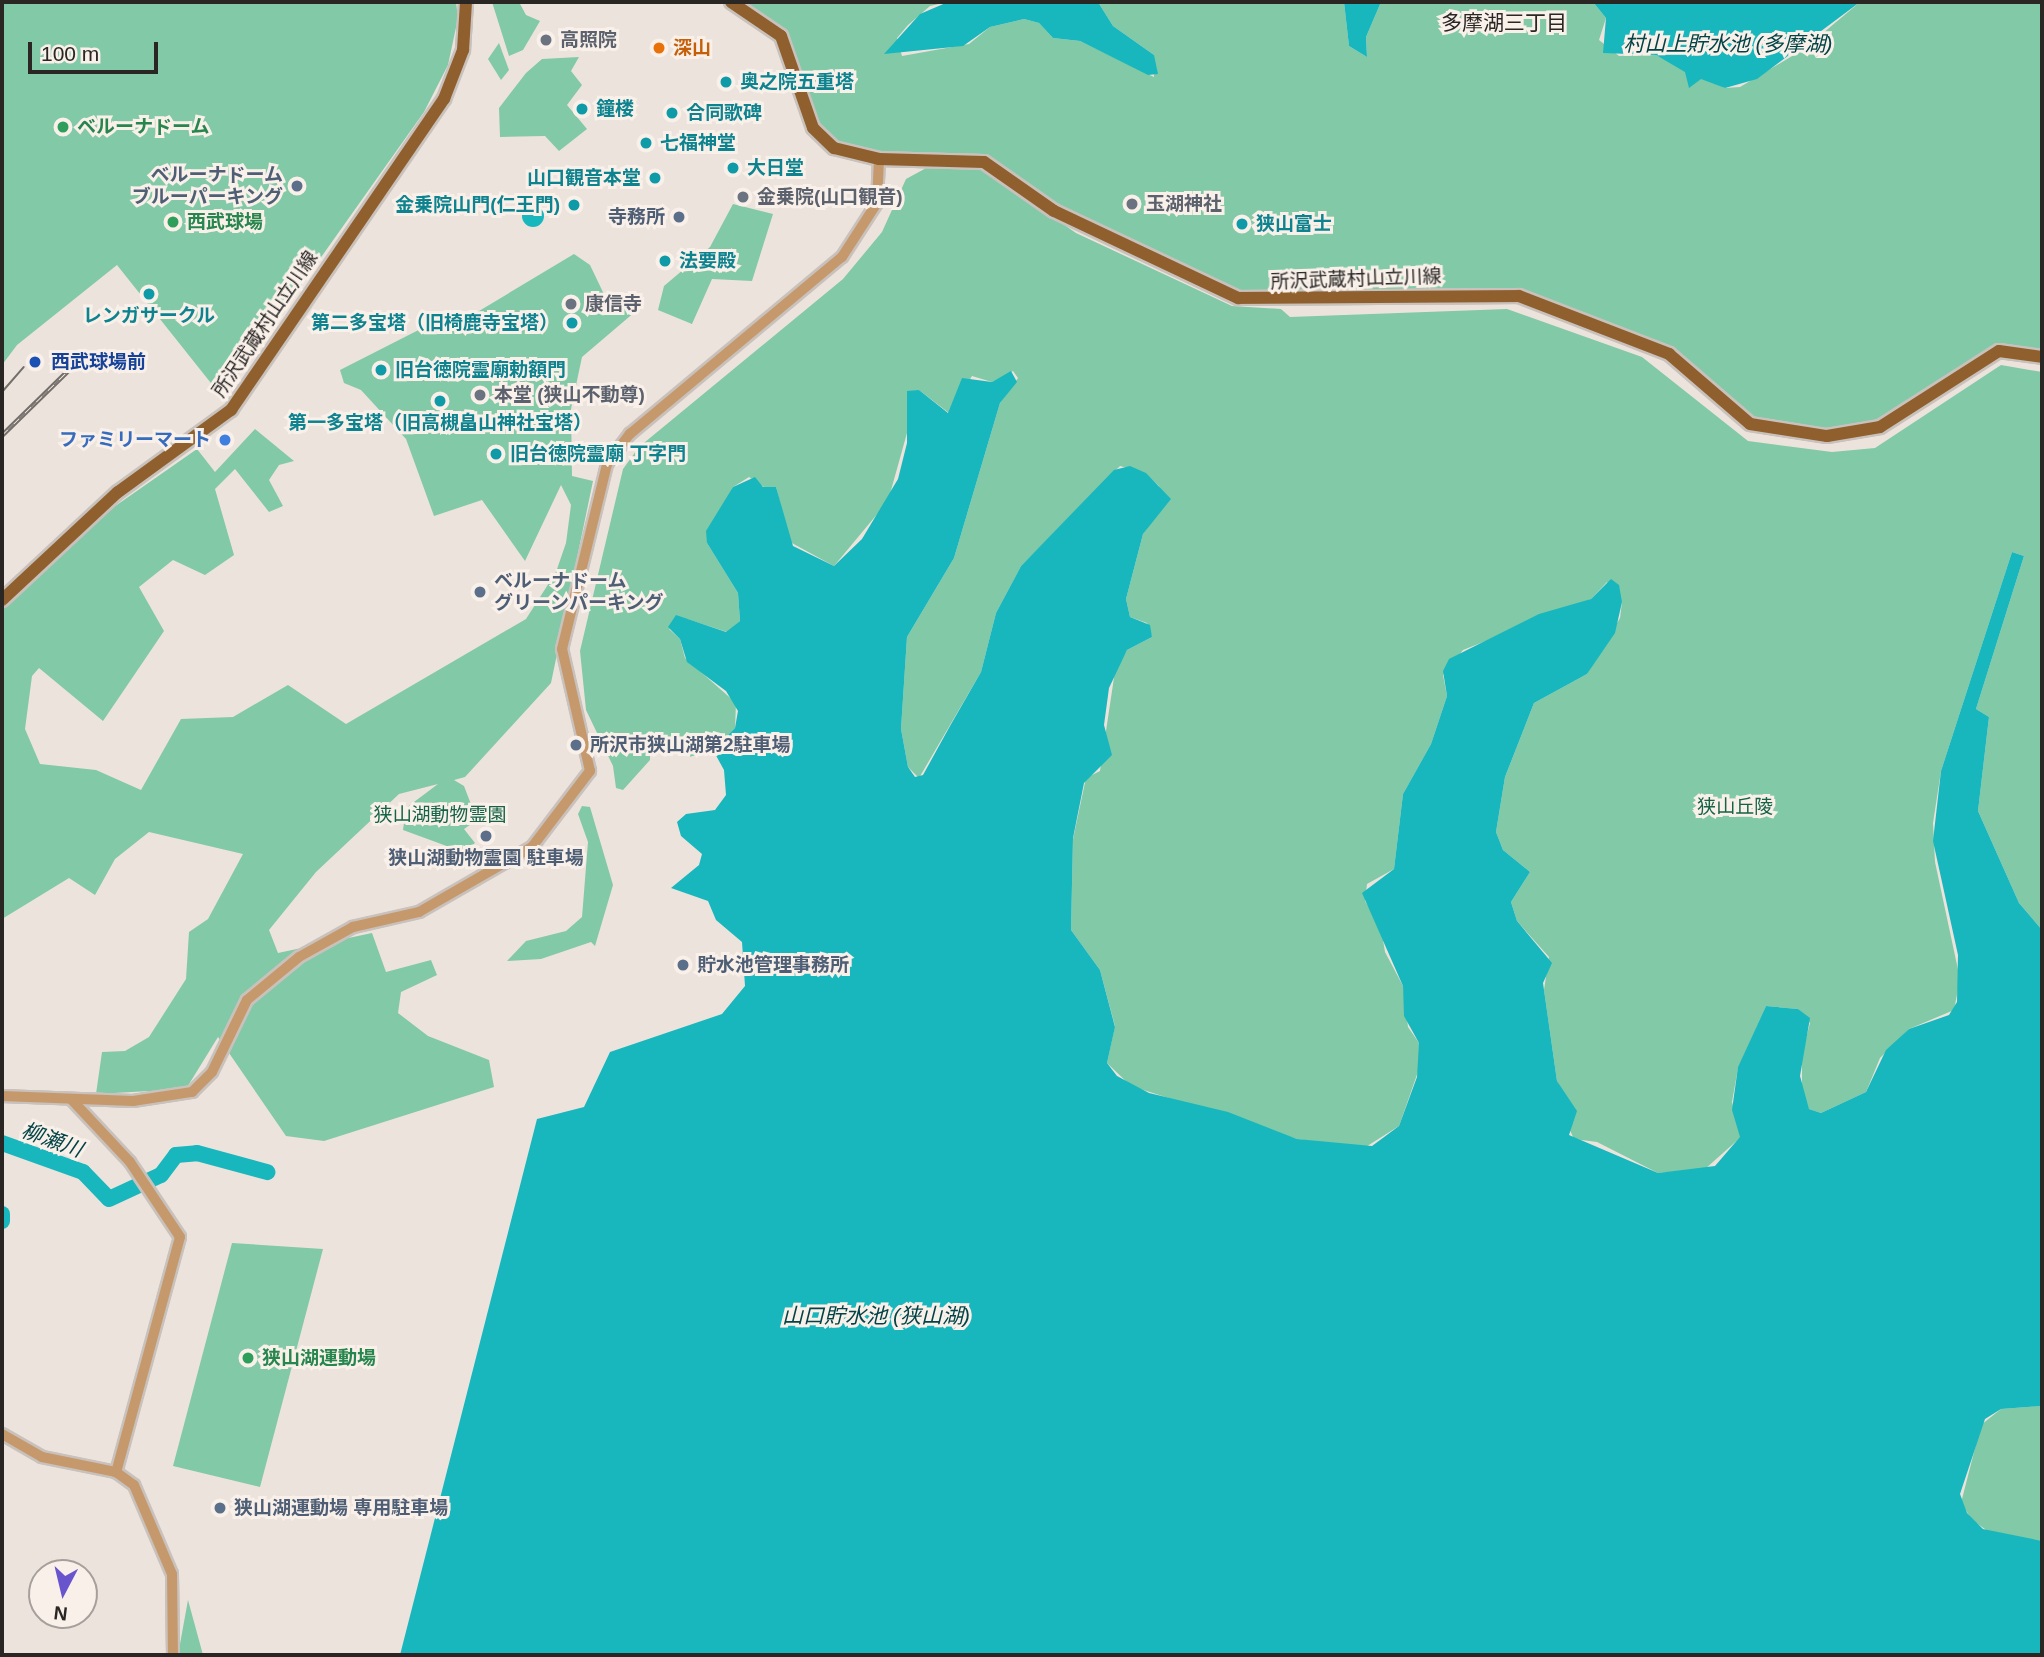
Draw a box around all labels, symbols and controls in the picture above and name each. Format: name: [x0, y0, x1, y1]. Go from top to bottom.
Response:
district label: 多摩湖三丁目: [1441, 10, 1567, 36]
scale bar: [32, 28, 161, 72]
place label: 高照院: [560, 29, 617, 51]
water label: 村山上貯水池 (多摩湖): [1624, 31, 1832, 57]
marker: 高照院: [538, 32, 554, 48]
place label: 深山: [673, 37, 711, 59]
marker: 深山: [651, 40, 667, 56]
text: 100 m: [41, 42, 99, 65]
place label: 奥之院五重塔: [740, 71, 854, 93]
marker: 奥之院五重塔: [718, 74, 734, 90]
place label: 鐘楼: [596, 98, 634, 120]
marker: 鐘楼: [574, 101, 590, 117]
place label: 合同歌碑: [686, 102, 762, 124]
marker: 合同歌碑: [664, 105, 680, 121]
place label: ベルーナドーム: [77, 116, 210, 138]
marker: ベルーナドーム: [55, 119, 71, 135]
place label: 七福神堂: [660, 132, 736, 154]
marker: 七福神堂: [638, 135, 654, 151]
place label: 大日堂: [747, 157, 804, 179]
marker: 大日堂: [725, 160, 741, 176]
place label: ベルーナドーム ブルーパーキング: [131, 164, 283, 208]
place label: 山口観音本堂: [527, 167, 641, 189]
marker: 山口観音本堂: [647, 170, 663, 186]
marker: ベルーナドーム ブルーパーキング: [289, 178, 305, 194]
place label: 金乗院(山口観音): [757, 186, 903, 208]
marker: 金乗院(山口観音): [735, 189, 751, 205]
place label: 玉湖神社: [1146, 193, 1222, 215]
place label: 金乗院山門(仁王門): [395, 194, 560, 216]
marker: 玉湖神社: [1124, 196, 1140, 212]
marker: 金乗院山門(仁王門): [566, 197, 582, 213]
place label: 寺務所: [608, 206, 665, 228]
marker: 寺務所: [671, 209, 687, 225]
place label: 西武球場: [187, 211, 263, 233]
place label: 狭山富士: [1256, 213, 1332, 235]
marker: 西武球場: [165, 214, 181, 230]
marker: 狭山富士: [1234, 216, 1250, 232]
street label: 所沢武蔵村山立川線: [208, 247, 322, 401]
place label: 法要殿: [679, 250, 736, 272]
marker: 法要殿: [657, 253, 673, 269]
street label: 所沢武蔵村山立川線: [1270, 265, 1442, 293]
marker: レンガサークル: [141, 286, 157, 302]
place label: 康信寺: [585, 293, 642, 315]
marker: 康信寺: [563, 296, 579, 312]
place label: レンガサークル: [83, 305, 215, 327]
place label: 第二多宝塔（旧椅鹿寺宝塔）: [311, 312, 558, 334]
marker: 第二多宝塔（旧椅鹿寺宝塔）: [564, 315, 580, 331]
place label: 西武球場前: [51, 351, 146, 373]
marker: 西武球場前: [25, 352, 45, 372]
place label: 旧台徳院霊廟勅額門: [395, 359, 566, 381]
marker: 旧台徳院霊廟勅額門: [373, 362, 389, 378]
place label: 本堂 (狭山不動尊): [494, 384, 645, 406]
marker: 本堂 (狭山不動尊): [472, 387, 488, 403]
marker: 第一多宝塔（旧高槻畠山神社宝塔）: [432, 393, 448, 409]
place label: 第一多宝塔（旧高槻畠山神社宝塔）: [288, 412, 592, 434]
place label: ファミリーマート: [59, 429, 211, 451]
marker: ファミリーマート: [217, 432, 233, 448]
place label: 旧台徳院霊廟 丁字門: [510, 443, 686, 465]
marker: 旧台徳院霊廟 丁字門: [488, 446, 504, 462]
place label: ベルーナドーム グリーンパーキング: [494, 570, 665, 614]
marker: ベルーナドーム グリーンパーキング: [472, 584, 488, 600]
place label: 所沢市狭山湖第2駐車場: [590, 734, 791, 756]
marker: 所沢市狭山湖第2駐車場: [568, 737, 584, 753]
park label: 狭山丘陵: [1697, 796, 1773, 818]
park label: 狭山湖動物霊園: [374, 804, 506, 826]
marker: 狭山湖動物霊園 駐車場: [478, 828, 494, 844]
place label: 狭山湖動物霊園 駐車場: [388, 847, 584, 869]
place label: 貯水池管理事務所: [697, 954, 849, 976]
marker: 貯水池管理事務所: [675, 957, 691, 973]
water label: 柳瀬川: [18, 1117, 86, 1163]
water label: 山口貯水池 (狭山湖): [782, 1303, 970, 1329]
place label: 狭山湖運動場: [262, 1347, 376, 1369]
marker: 狭山湖運動場: [240, 1350, 256, 1366]
place label: 狭山湖運動場 専用駐車場: [234, 1497, 448, 1519]
marker: 狭山湖運動場 専用駐車場: [212, 1500, 228, 1516]
north arrow: [28, 1559, 98, 1629]
text: N: [53, 1602, 69, 1625]

